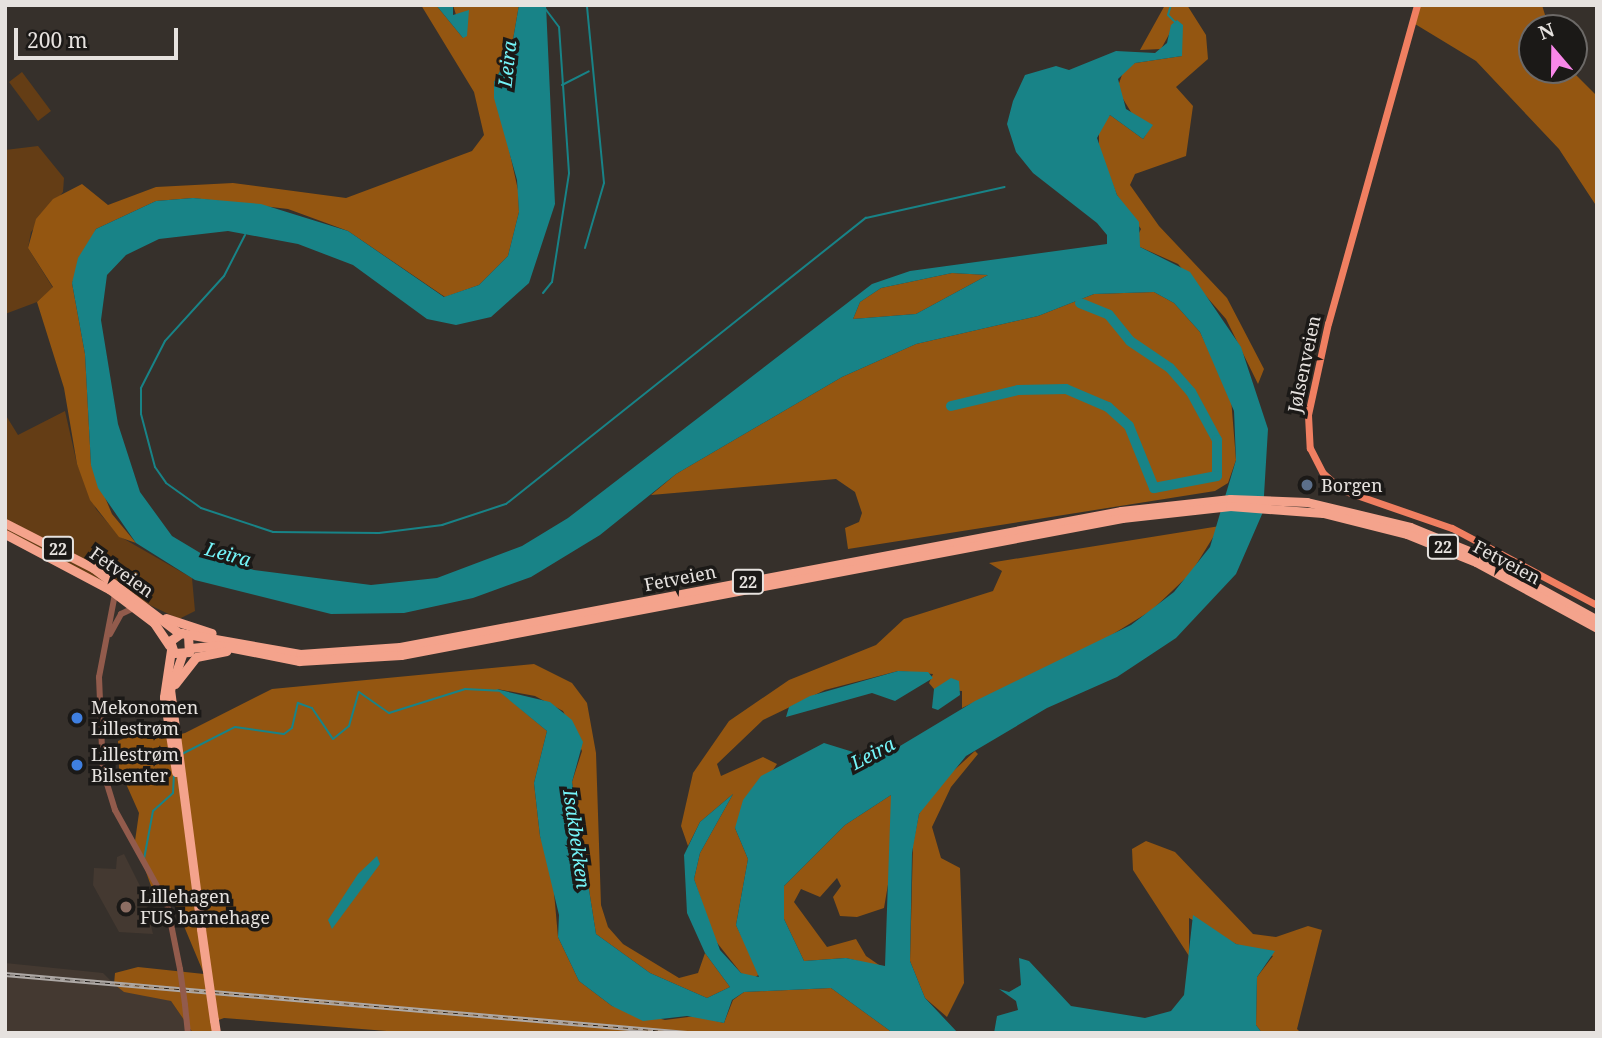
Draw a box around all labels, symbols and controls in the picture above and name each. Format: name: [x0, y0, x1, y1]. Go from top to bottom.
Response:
scale bar: [18, 14, 182, 58]
north arrow: [1518, 14, 1588, 84]
text: N: [1535, 16, 1558, 46]
text: 200 m: [27, 26, 88, 54]
water label: Leira: [494, 40, 522, 88]
street label: Jølsenveien: [1283, 313, 1325, 415]
place label: Borgen: [1321, 474, 1383, 496]
marker: Borgen: [1299, 477, 1315, 493]
road number: 22: [1426, 534, 1460, 560]
street label: Fetveien: [1470, 535, 1544, 589]
road number: 22: [41, 536, 76, 562]
water label: Leira: [203, 538, 253, 572]
street label: Fetveien: [86, 542, 158, 602]
street label: Fetveien: [642, 560, 718, 596]
road number: 22: [730, 569, 766, 594]
place label: Mekonomen Lillestrøm: [91, 697, 198, 740]
marker: Mekonomen Lillestrøm: [69, 710, 85, 726]
water label: Leira: [847, 733, 899, 775]
place label: Lillestrøm Bilsenter: [91, 744, 179, 786]
marker: Lillestrøm Bilsenter: [69, 757, 85, 773]
water label: Isakbekken: [558, 788, 594, 890]
place label: Lillehagen FUS barnehage: [140, 886, 270, 928]
marker: Lillehagen FUS barnehage: [118, 899, 134, 915]

